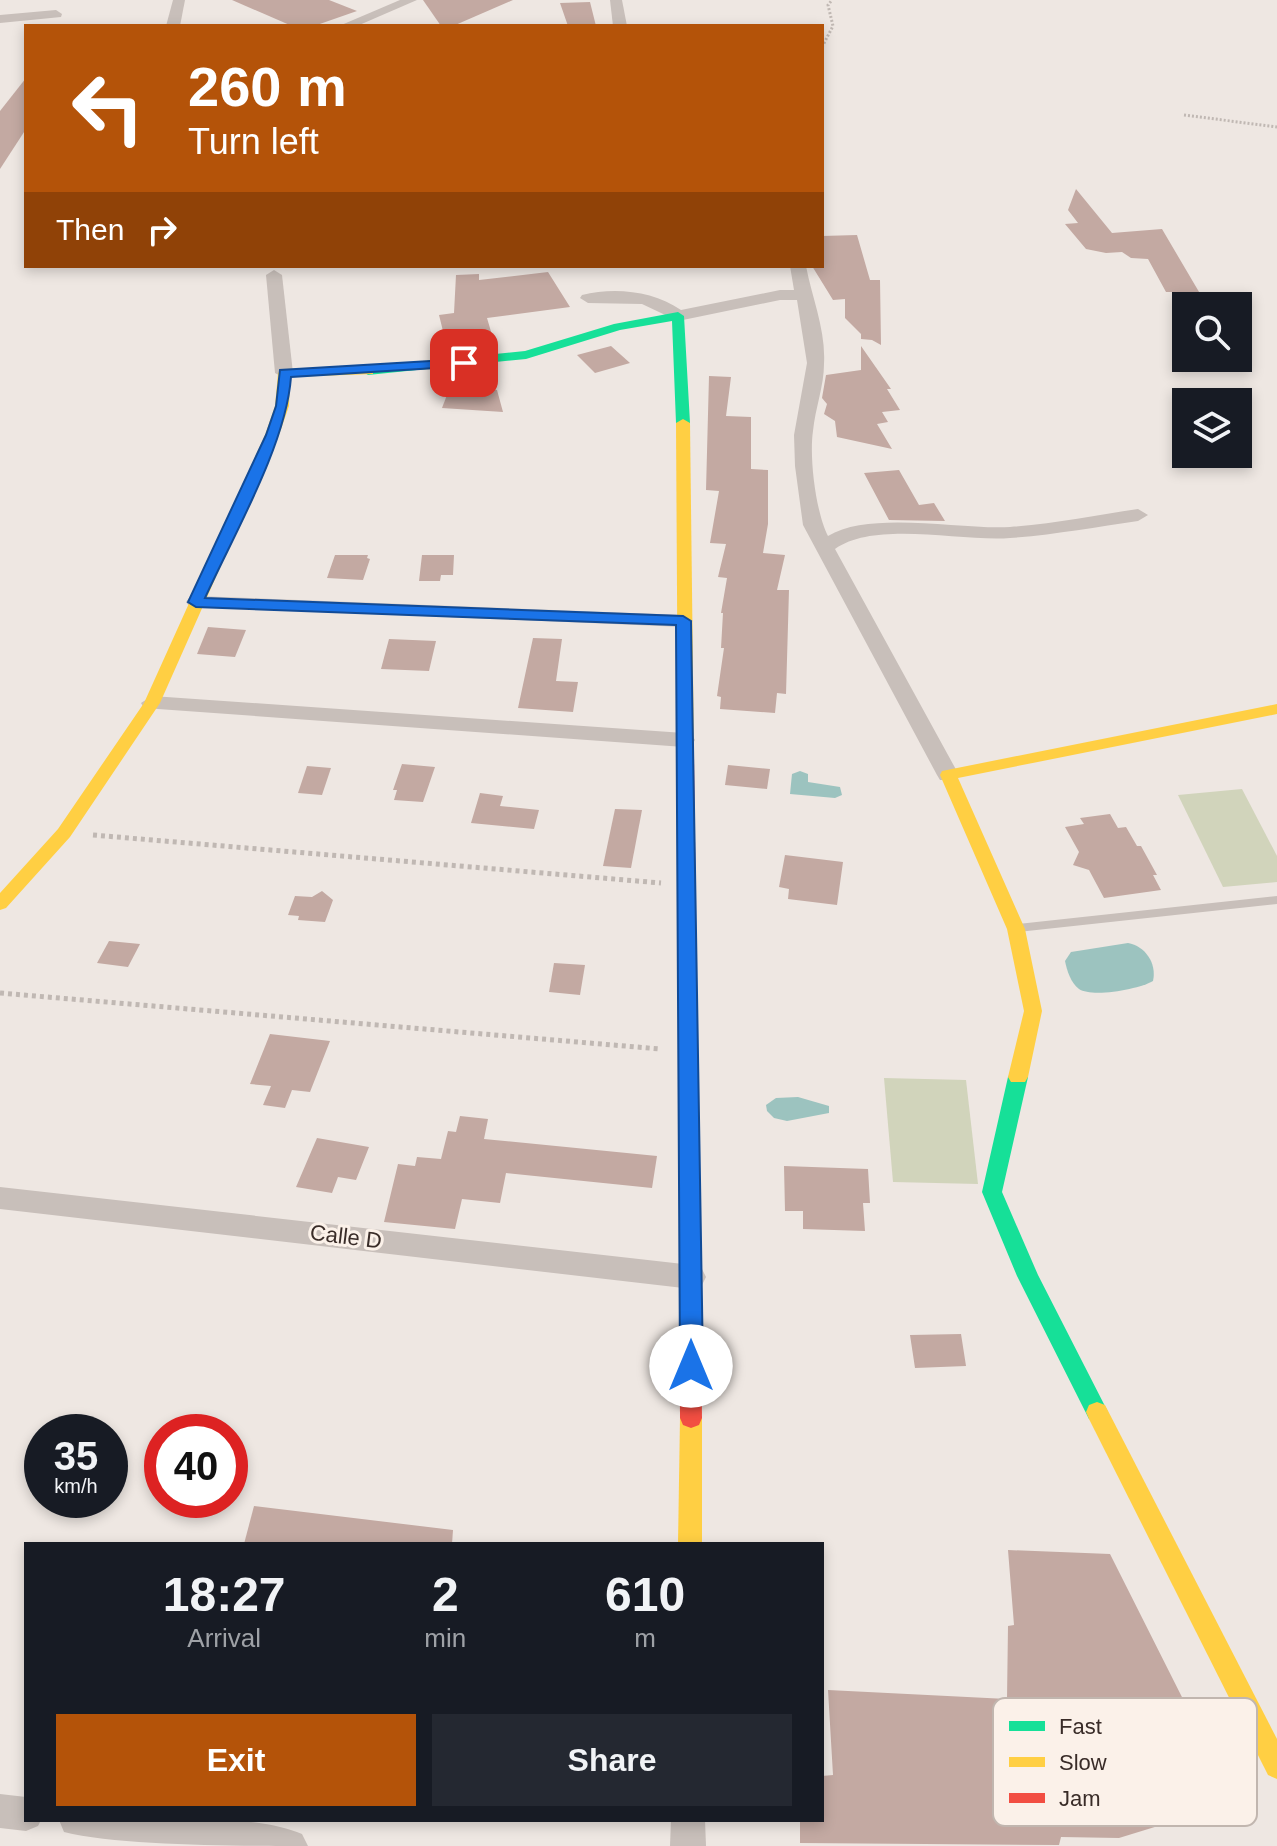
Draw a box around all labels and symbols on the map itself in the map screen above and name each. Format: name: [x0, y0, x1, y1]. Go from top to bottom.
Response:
pin: [430, 329, 498, 397]
street label: Calle D: [309, 1220, 383, 1253]
position arrow: [649, 1324, 733, 1408]
speed limit sign: 40: [144, 1414, 248, 1518]
legend: [993, 1698, 1257, 1826]
text: Fast: [1059, 1714, 1102, 1739]
text: Slow: [1059, 1750, 1107, 1775]
text: Jam: [1059, 1786, 1101, 1811]

